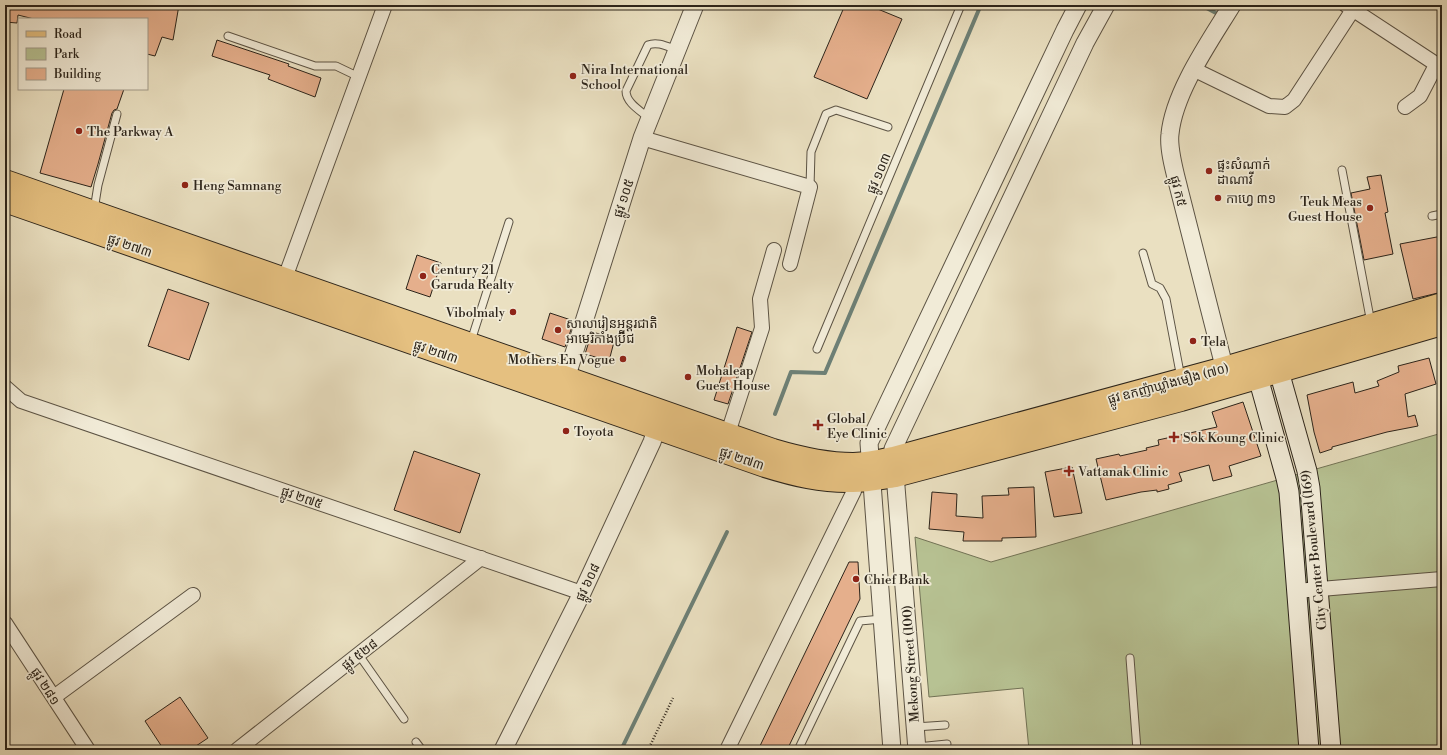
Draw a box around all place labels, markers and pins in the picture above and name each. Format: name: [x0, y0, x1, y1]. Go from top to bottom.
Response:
place label: Nira International School: [581, 62, 688, 93]
marker: Nira International School: [568, 71, 578, 81]
place label: The Parkway A: [87, 124, 174, 140]
marker: The Parkway A: [74, 126, 84, 136]
place label: ផ្ទះសំណាក់ ដាណាវី: [1217, 157, 1270, 188]
marker: ផ្ទះសំណាក់ ដាណាវី: [1204, 166, 1214, 176]
place label: Heng Samnang: [193, 178, 282, 194]
marker: Heng Samnang: [180, 180, 190, 190]
place label: កាហ្វេ ៣១: [1226, 191, 1276, 207]
marker: កាហ្វេ ៣១: [1213, 193, 1223, 203]
place label: Teuk Meas Guest House: [1288, 194, 1362, 225]
marker: Teuk Meas Guest House: [1365, 203, 1375, 213]
place label: Century 21 Garuda Realty: [431, 262, 515, 293]
marker: Century 21 Garuda Realty: [418, 271, 428, 281]
place label: Vibolmaly: [444, 305, 506, 321]
marker: Vibolmaly: [508, 307, 518, 317]
place label: សាលារៀនអន្តរជាតិ អាមេរិកាំងប្រ៊ីជ: [566, 315, 658, 347]
marker: សាលារៀនអន្តរជាតិ អាមេរិកាំងប្រ៊ីជ: [553, 325, 563, 335]
place label: Tela: [1201, 334, 1226, 350]
marker: Tela: [1188, 336, 1198, 346]
place label: Mothers En Vogue: [508, 352, 615, 368]
marker: Mothers En Vogue: [618, 354, 628, 364]
place label: Mohaleap Guest House: [696, 363, 770, 394]
marker: Mohaleap Guest House: [683, 372, 693, 382]
place label: Global Eye Clinic: [827, 411, 887, 442]
marker: Global Eye Clinic: [812, 419, 824, 431]
place label: Toyota: [574, 424, 614, 440]
marker: Toyota: [561, 426, 571, 436]
place label: Sok Koung Clinic: [1183, 430, 1285, 446]
marker: Sok Koung Clinic: [1168, 431, 1180, 443]
place label: Vattanak Clinic: [1077, 464, 1169, 480]
marker: Vattanak Clinic: [1063, 465, 1075, 477]
place label: Chief Bank: [864, 572, 930, 588]
marker: Chief Bank: [851, 574, 861, 584]

